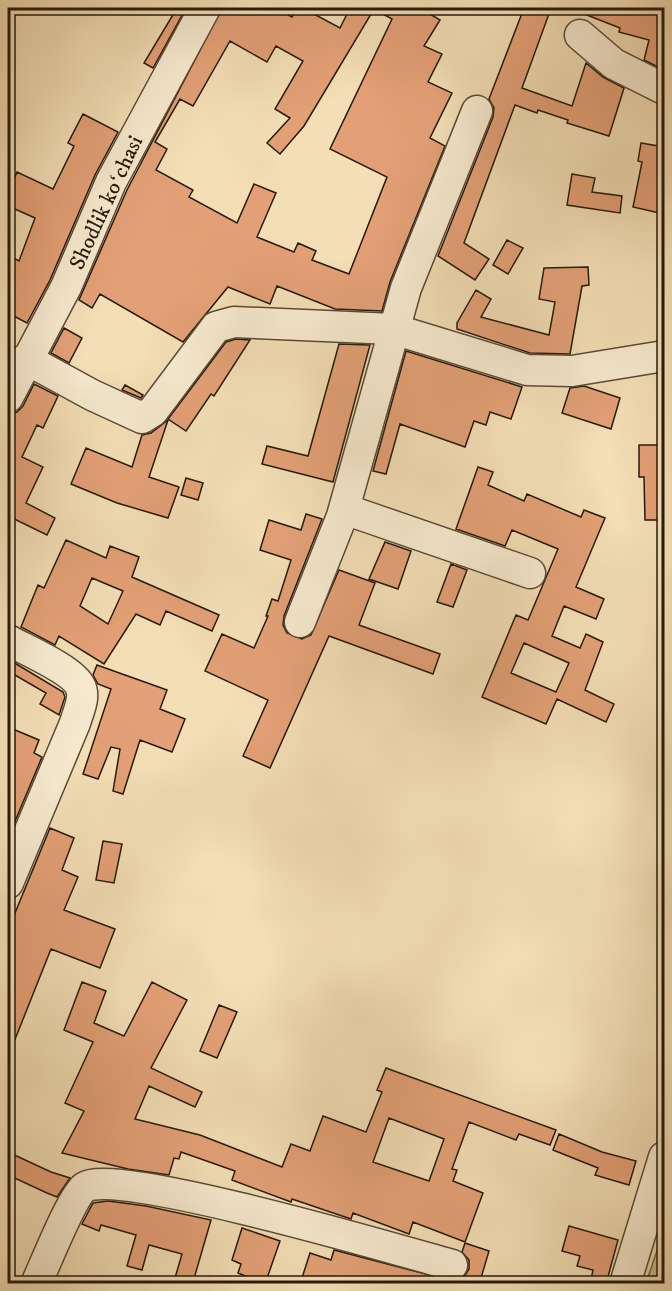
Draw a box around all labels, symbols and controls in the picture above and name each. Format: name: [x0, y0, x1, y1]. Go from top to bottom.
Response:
street label: Shodlik koʻchasi: [64, 131, 149, 274]

